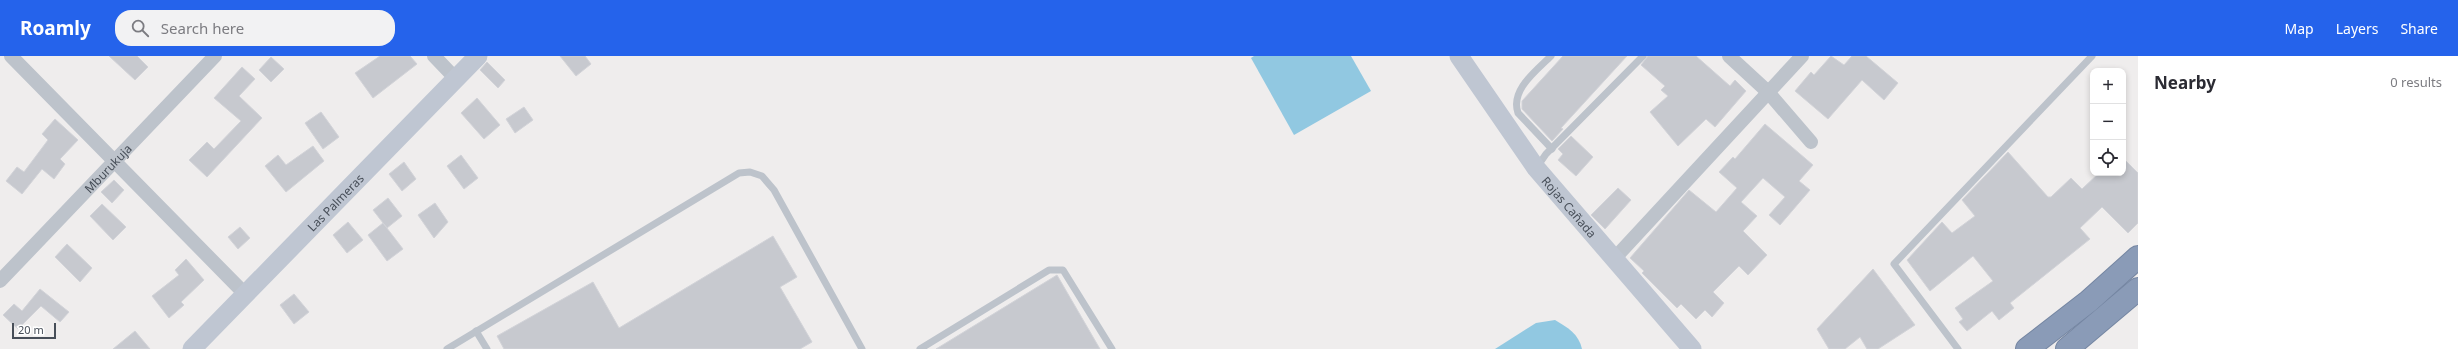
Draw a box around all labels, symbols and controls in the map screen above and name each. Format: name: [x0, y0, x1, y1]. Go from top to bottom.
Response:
search box: [115, 10, 395, 46]
text: Roamly: [20, 15, 91, 41]
icon: search: [129, 17, 151, 39]
text: Search here: [161, 18, 244, 38]
text: Map: [2285, 19, 2314, 38]
text: Layers: [2336, 19, 2378, 38]
text: Share: [2400, 19, 2438, 38]
map controls: [2090, 68, 2126, 176]
button: +: [2090, 68, 2126, 104]
text: Nearby: [2154, 71, 2216, 94]
text: 0 results: [2390, 73, 2442, 91]
button: −: [2090, 104, 2126, 140]
street label: Mburukuja: [80, 140, 135, 196]
button: locate: [2090, 140, 2126, 176]
street label: Las Palmeras: [303, 170, 367, 235]
street label: Rojas Cañada: [1538, 172, 1601, 241]
scale bar: [12, 321, 56, 340]
text: 20 m: [18, 322, 44, 337]

